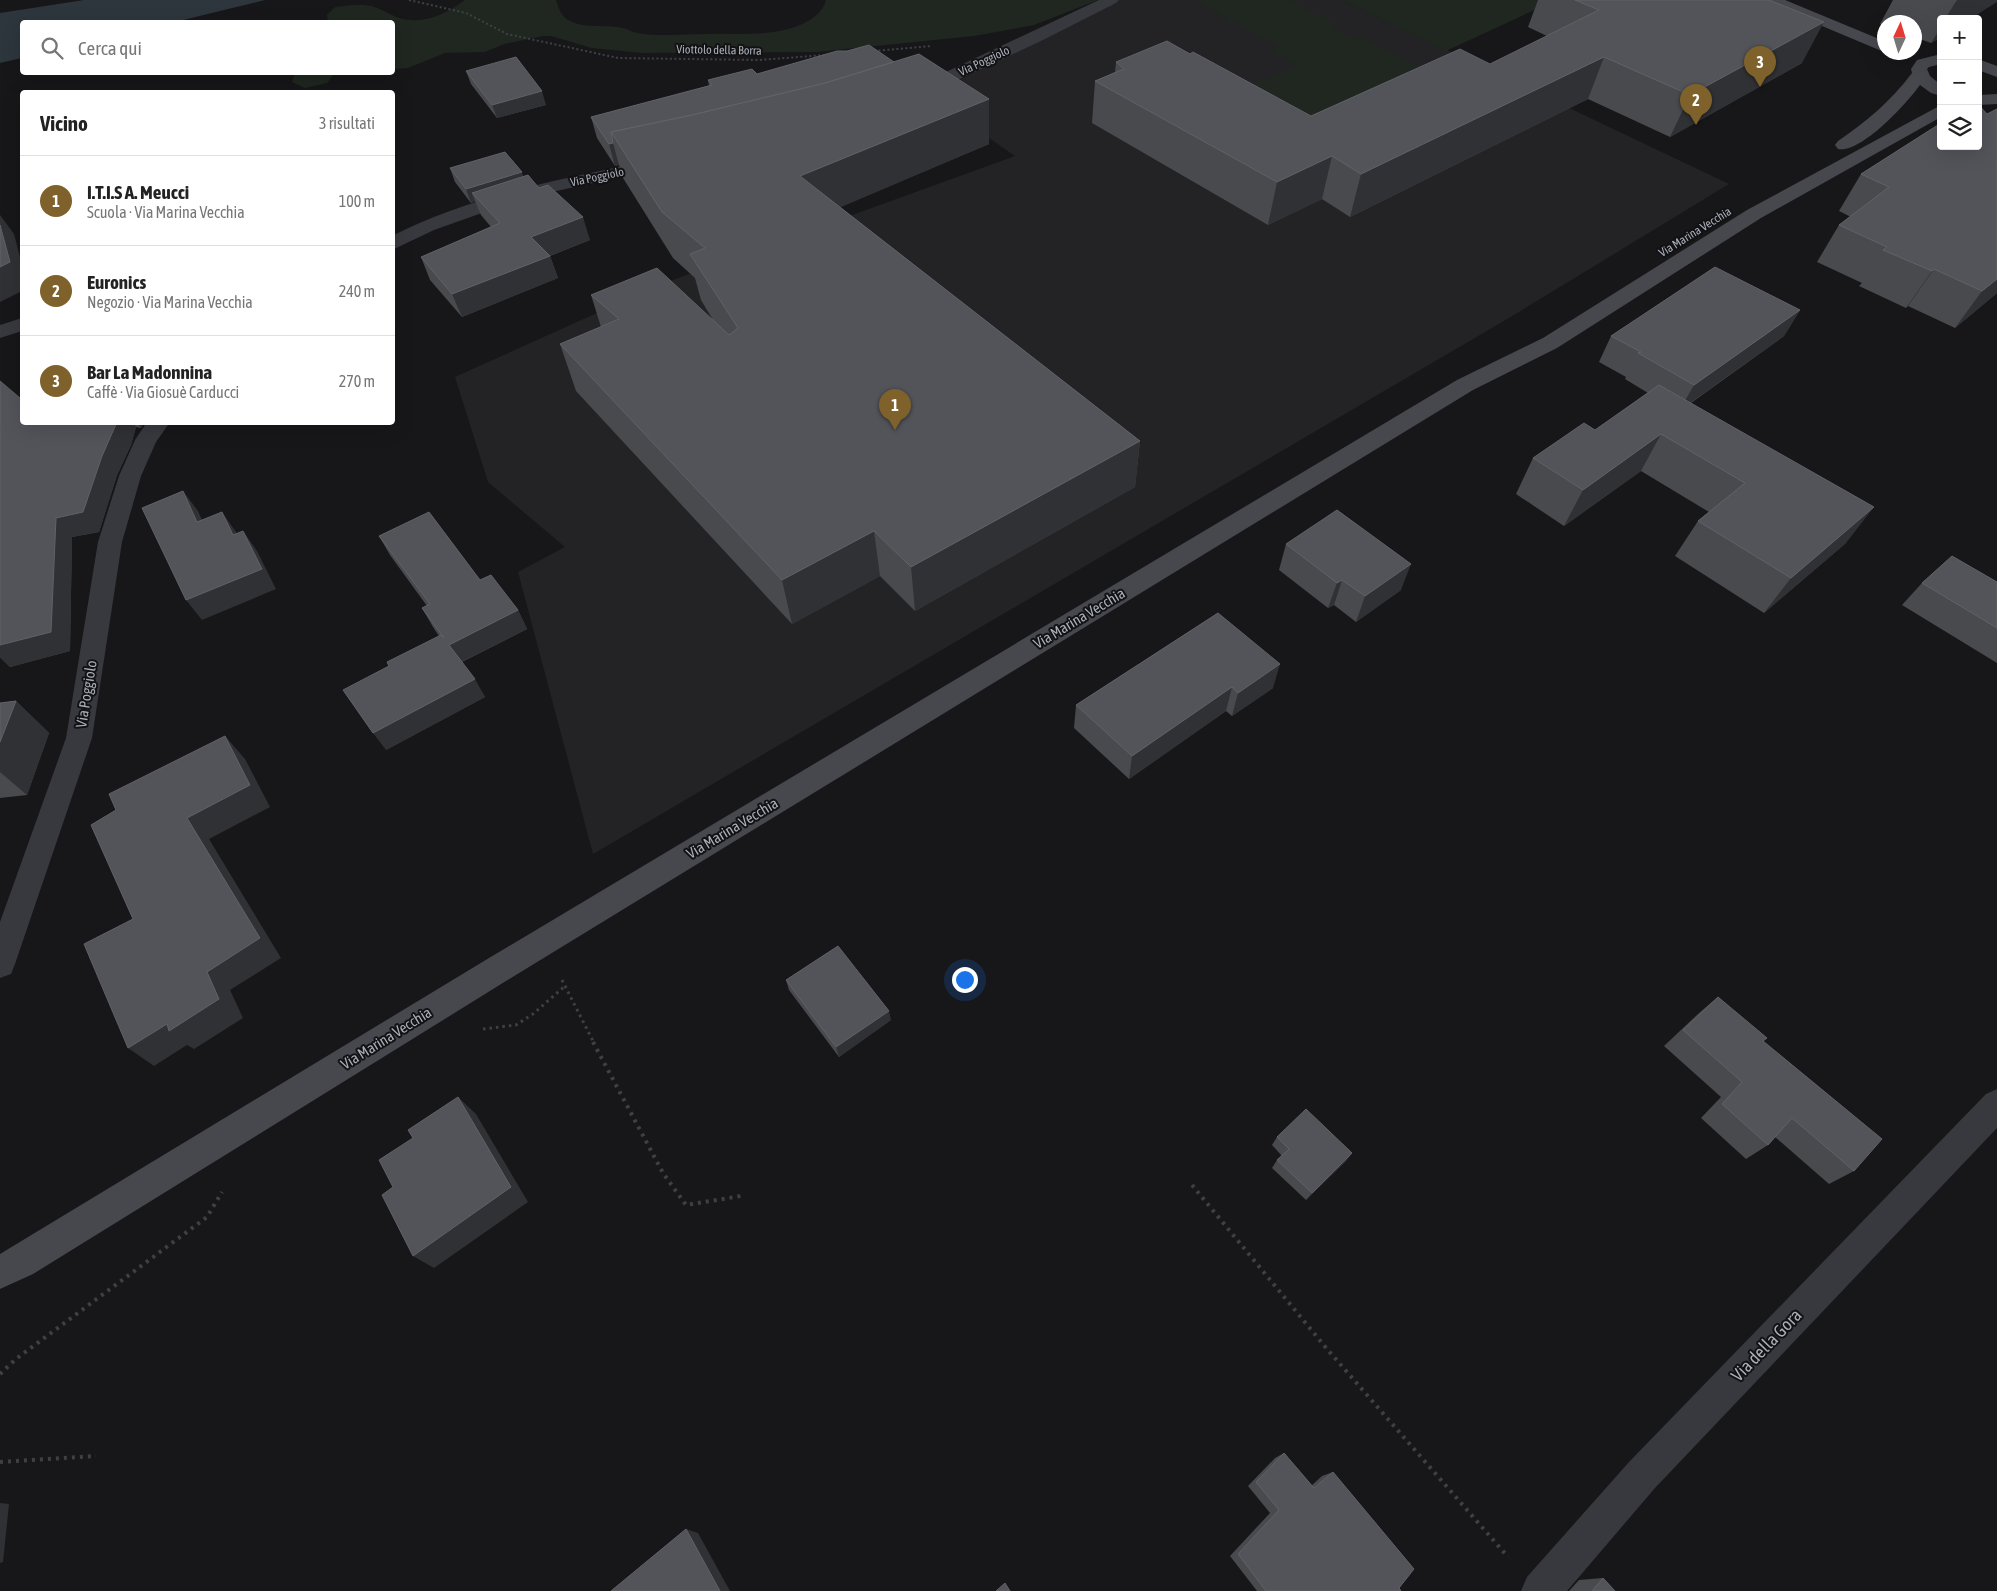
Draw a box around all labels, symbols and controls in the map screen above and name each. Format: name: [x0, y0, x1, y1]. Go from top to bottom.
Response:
north arrow: [1877, 15, 1922, 60]
map controls: [1937, 15, 1982, 150]
button: +: [1937, 15, 1982, 60]
search box: [20, 20, 395, 75]
icon: search: [38, 34, 66, 62]
text: Cerca qui: [78, 37, 142, 59]
street label: Viottolo della Borra: [676, 42, 762, 58]
street label: Via Poggiolo: [956, 43, 1012, 79]
pin: 3: [1744, 46, 1776, 87]
button: −: [1937, 60, 1982, 105]
pin: 2: [1680, 84, 1712, 125]
button: layers: [1937, 105, 1982, 150]
text: Vicino: [40, 111, 88, 135]
text: 3 risultati: [319, 114, 375, 132]
street label: Via Poggiolo: [569, 164, 625, 190]
text: I.T.I.S A. Meucci: [87, 181, 189, 203]
text: 1: [52, 192, 60, 210]
text: 100 m: [339, 192, 375, 210]
text: Scuola · Via Marina Vecchia: [87, 203, 245, 221]
street label: Via Marina Vecchia: [1656, 204, 1734, 260]
text: Euronics: [87, 271, 146, 293]
text: 2: [52, 282, 60, 300]
text: 240 m: [339, 282, 375, 300]
text: Negozio · Via Marina Vecchia: [87, 293, 253, 311]
text: Bar La Madonnina: [87, 361, 212, 383]
text: 3: [52, 372, 60, 390]
text: 270 m: [339, 372, 375, 390]
text: Caffè · Via Giosuè Carducci: [87, 383, 239, 401]
pin: 1: [879, 389, 911, 430]
street label: Via Marina Vecchia: [1030, 584, 1128, 652]
street label: Via Poggiolo: [72, 659, 100, 729]
street label: Via Marina Vecchia: [683, 794, 781, 862]
your location: [952, 967, 978, 993]
street label: Via Marina Vecchia: [338, 1003, 434, 1073]
street label: Via della Gora: [1726, 1305, 1806, 1385]

